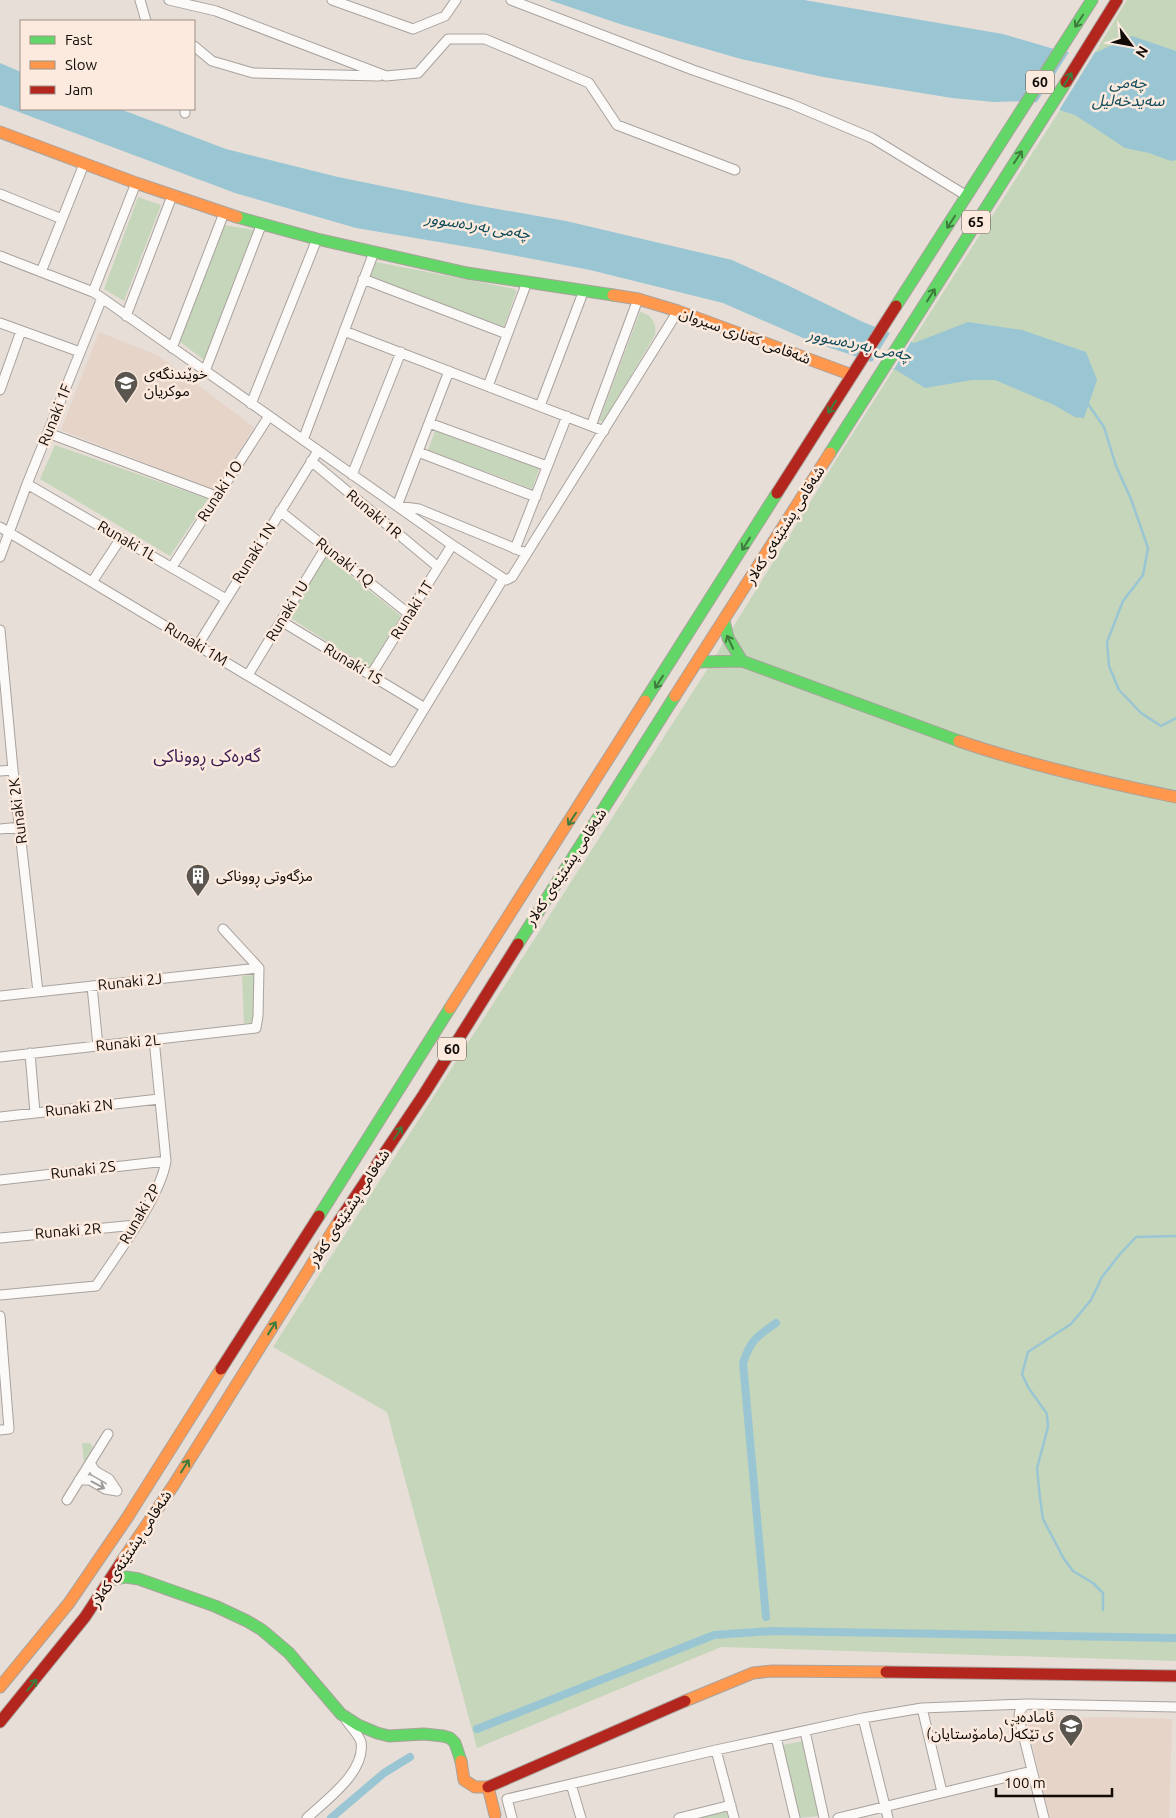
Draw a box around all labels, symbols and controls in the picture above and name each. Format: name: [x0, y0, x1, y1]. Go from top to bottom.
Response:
one-way arrow: [1074, 14, 1084, 28]
legend: [20, 20, 195, 110]
north arrow: [1106, 20, 1156, 70]
text: Fast: [65, 31, 93, 48]
text: N: [1132, 43, 1152, 61]
text: Slow: [65, 56, 98, 73]
road number: 60: [1026, 70, 1054, 94]
one-way arrow: [1062, 72, 1073, 86]
water label: چەمی سەیدخەلیل: [1092, 73, 1165, 110]
text: Jam: [65, 81, 93, 98]
one-way arrow: [1013, 151, 1023, 165]
water label: چەمی بەردەسوور: [422, 208, 532, 244]
road number: 65: [962, 210, 990, 233]
one-way arrow: [945, 214, 955, 228]
one-way arrow: [926, 288, 936, 302]
street label: شەقامی کەناری سیروان: [677, 304, 813, 368]
water label: چەمی بەردەسوور: [804, 324, 914, 366]
place label: خوێندنگەی موکریان: [144, 365, 208, 400]
school or university icon: خوێندنگەی موکریان: [113, 370, 139, 404]
street label: Runaki 1F: [34, 381, 75, 448]
one-way arrow: [827, 399, 837, 413]
street label: Runaki 1O: [194, 457, 245, 524]
street label: شەقامی پشتێنەی کەلار: [741, 462, 830, 589]
street label: Runaki 1R: [343, 486, 405, 542]
street label: Runaki 1L: [95, 517, 160, 564]
street label: Runaki 1N: [228, 519, 279, 586]
street label: Runaki 1Q: [313, 534, 378, 590]
one-way arrow: [740, 537, 750, 551]
street label: Runaki 1U: [262, 577, 311, 644]
street label: Runaki 1T: [387, 577, 437, 642]
street label: Runaki 1M: [162, 618, 231, 669]
one-way arrow: [725, 635, 735, 650]
street label: Runaki 1S: [321, 640, 386, 688]
one-way arrow: [653, 674, 663, 688]
district label: گەرەکی ڕووناکی: [153, 745, 261, 771]
street label: Runaki 2K: [5, 777, 30, 845]
street label: شەقامی پشتێنەی کەلار: [521, 805, 612, 930]
one-way arrow: [566, 811, 576, 825]
building icon: مزگەوتی ڕووناکی: [185, 863, 211, 897]
place label: مزگەوتی ڕووناکی: [216, 867, 313, 888]
street label: Runaki 2J: [97, 970, 163, 993]
street label: Runaki 2L: [95, 1031, 161, 1054]
road number: 60: [438, 1038, 466, 1060]
street label: Runaki 2N: [44, 1095, 114, 1120]
one-way arrow: [392, 1126, 403, 1140]
street label: شەقامی پشتێنەی کەلار: [304, 1146, 395, 1271]
street label: Runaki 2S: [50, 1157, 116, 1182]
street label: Runaki 2P: [116, 1181, 164, 1247]
street label: Runaki 2R: [34, 1219, 102, 1242]
one-way arrow: [267, 1322, 277, 1336]
one-way arrow: [180, 1459, 190, 1473]
one-way arrow: [91, 1480, 106, 1490]
street label: شەقامی پشتێنەی کەلار: [86, 1487, 177, 1612]
one-way arrow: [26, 1678, 37, 1691]
place label: ئامادەیی (مامۆستایان)ی تێکەڵ: [926, 1708, 1055, 1743]
school or university icon: ئامادەیی (مامۆستایان)ی تێکەڵ: [1058, 1713, 1084, 1747]
scale bar: [996, 1766, 1112, 1798]
text: 100 m: [1004, 1774, 1046, 1791]

